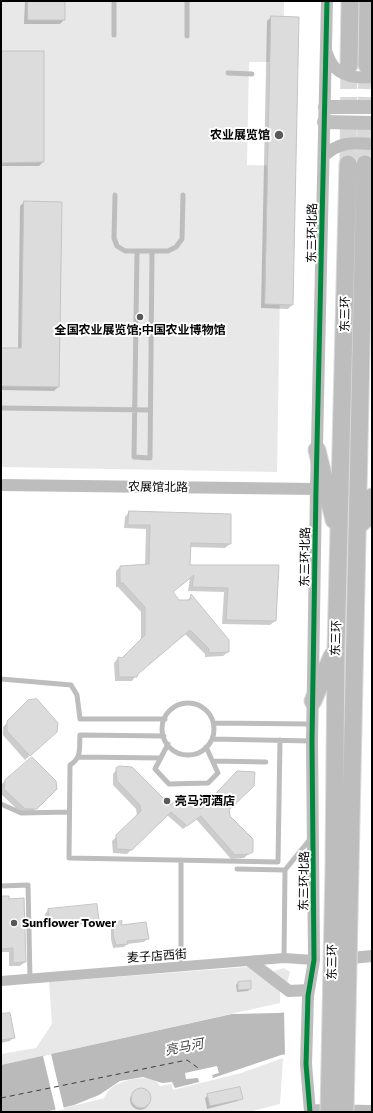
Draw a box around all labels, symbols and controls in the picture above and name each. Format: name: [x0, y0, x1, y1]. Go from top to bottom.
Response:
place label: 农业展览馆: [210, 128, 270, 142]
marker: 农业展览馆: [273, 129, 285, 141]
street label: 东三环北路: [304, 203, 320, 263]
street label: 东三环: [337, 296, 353, 332]
marker: 全国农业展览馆;中国农业博物馆: [135, 312, 145, 322]
place label: 全国农业展览馆;中国农业博物馆: [54, 323, 226, 337]
street label: 农展馆北路: [128, 479, 188, 495]
street label: 东三环北路: [297, 527, 313, 587]
street label: 东三环: [328, 620, 344, 656]
place label: 亮马河酒店: [175, 794, 235, 808]
marker: 亮马河酒店: [162, 796, 172, 806]
street label: 东三环北路: [296, 851, 312, 911]
place label: Sunflower Tower: [22, 916, 116, 930]
marker: Sunflower Tower: [9, 918, 19, 928]
street label: 东三环: [324, 944, 340, 980]
street label: 麦子店西街: [127, 947, 187, 965]
water label: 亮马河: [163, 1036, 205, 1058]

